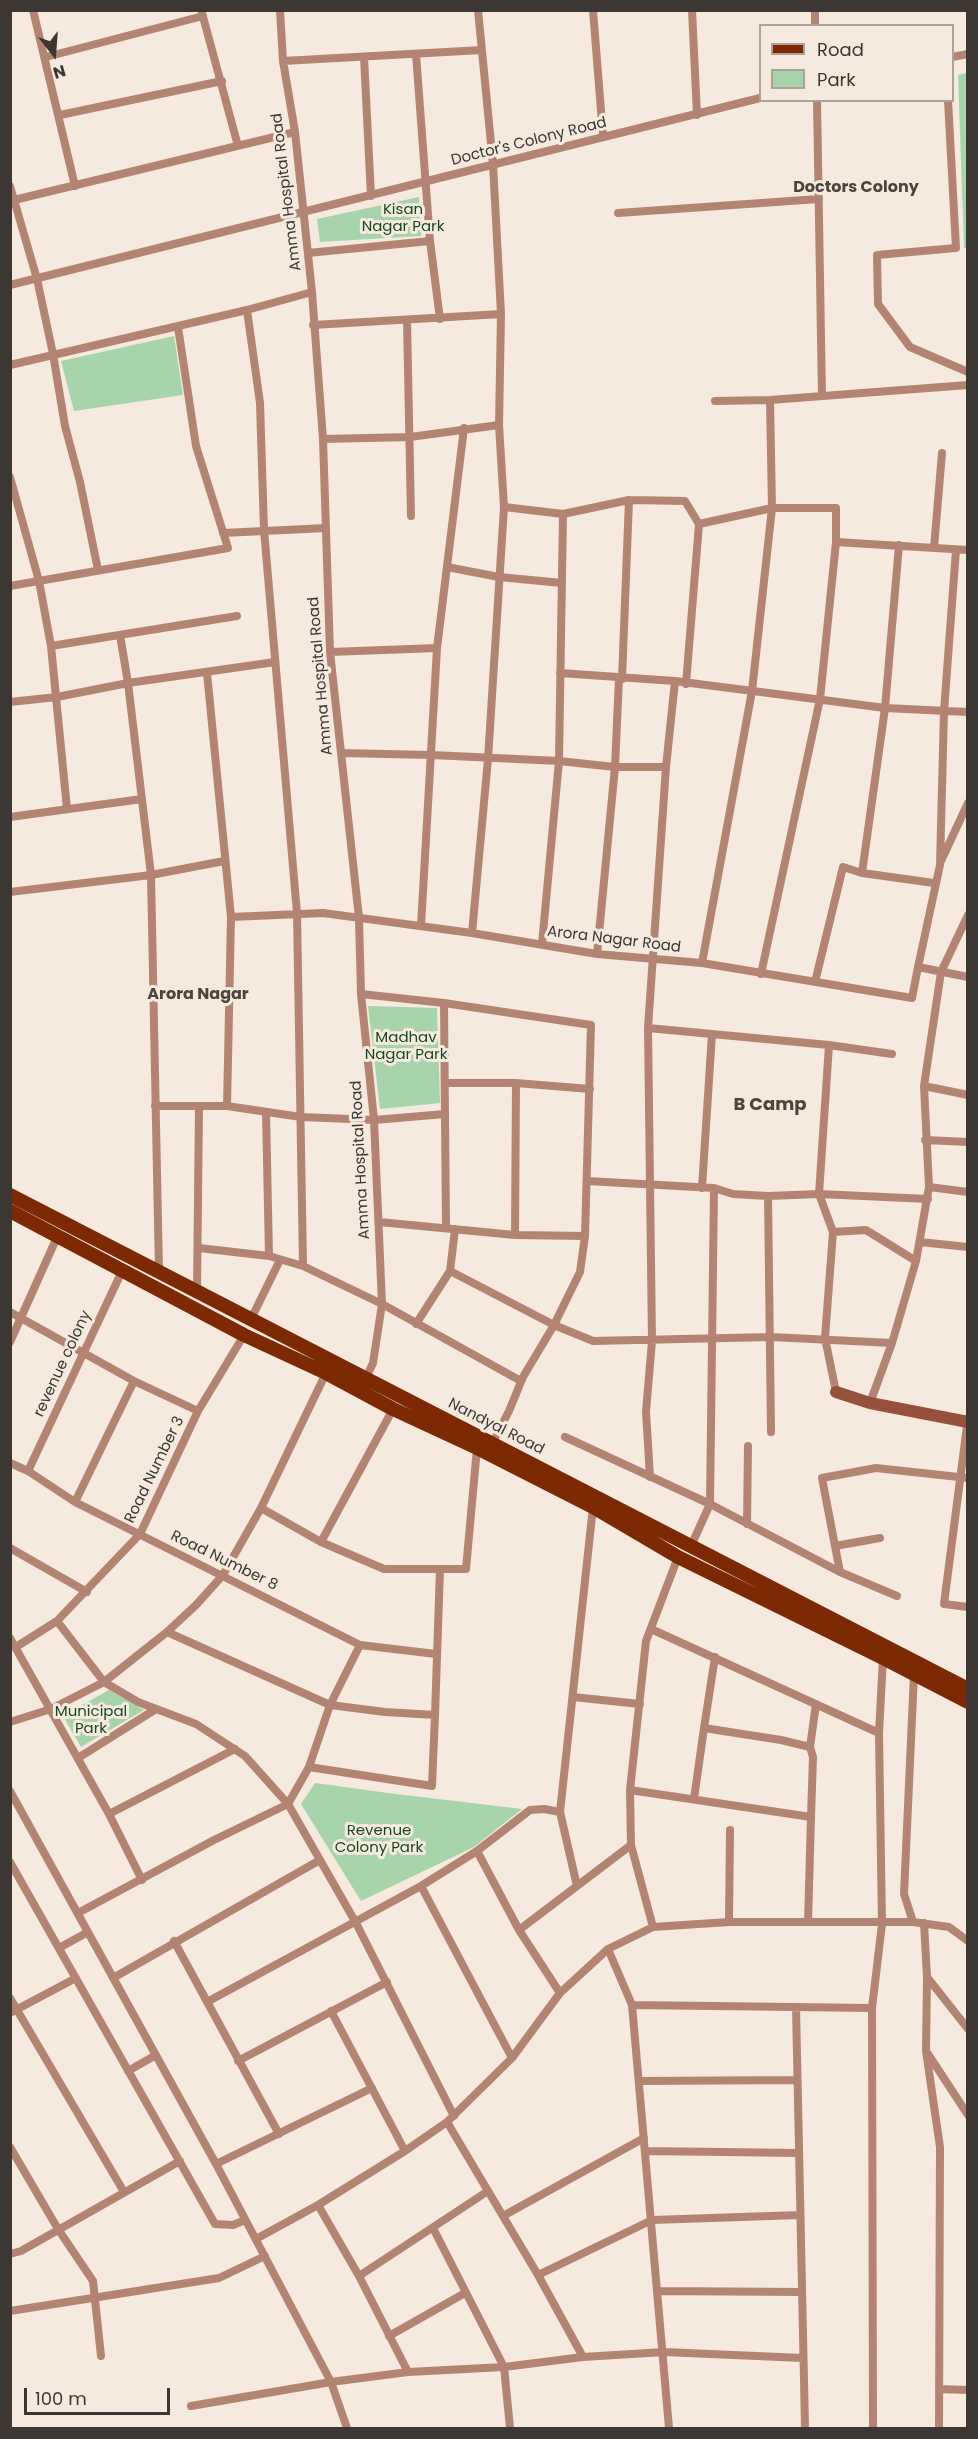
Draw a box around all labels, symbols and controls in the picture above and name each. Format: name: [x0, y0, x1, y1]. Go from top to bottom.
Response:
north arrow: [24, 24, 84, 84]
legend: [759, 24, 954, 102]
text: Road: [817, 37, 864, 62]
text: N: [50, 59, 69, 84]
text: Park: [817, 67, 856, 92]
street label: Amma Hospital Road: [268, 112, 306, 272]
street label: Doctor's Colony Road: [449, 114, 609, 170]
district label: Doctors Colony: [793, 178, 919, 198]
park label: Kisan Nagar Park: [362, 201, 444, 236]
street label: Amma Hospital Road: [305, 596, 337, 756]
street label: Arora Nagar Road: [546, 923, 682, 957]
district label: Arora Nagar: [147, 985, 249, 1005]
park label: Madhav Nagar Park: [365, 1029, 447, 1064]
street label: Amma Hospital Road: [348, 1080, 374, 1240]
district label: B Camp: [734, 1094, 806, 1116]
street label: revenue colony: [31, 1308, 95, 1420]
street label: Nandyal Road: [445, 1395, 547, 1459]
street label: Road Number 3: [121, 1414, 189, 1526]
street label: Road Number 8: [167, 1527, 281, 1595]
park label: Municipal Park: [55, 1703, 127, 1738]
park label: Revenue Colony Park: [335, 1822, 423, 1857]
scale bar: [27, 2376, 172, 2414]
text: 100 m: [35, 2386, 87, 2411]

